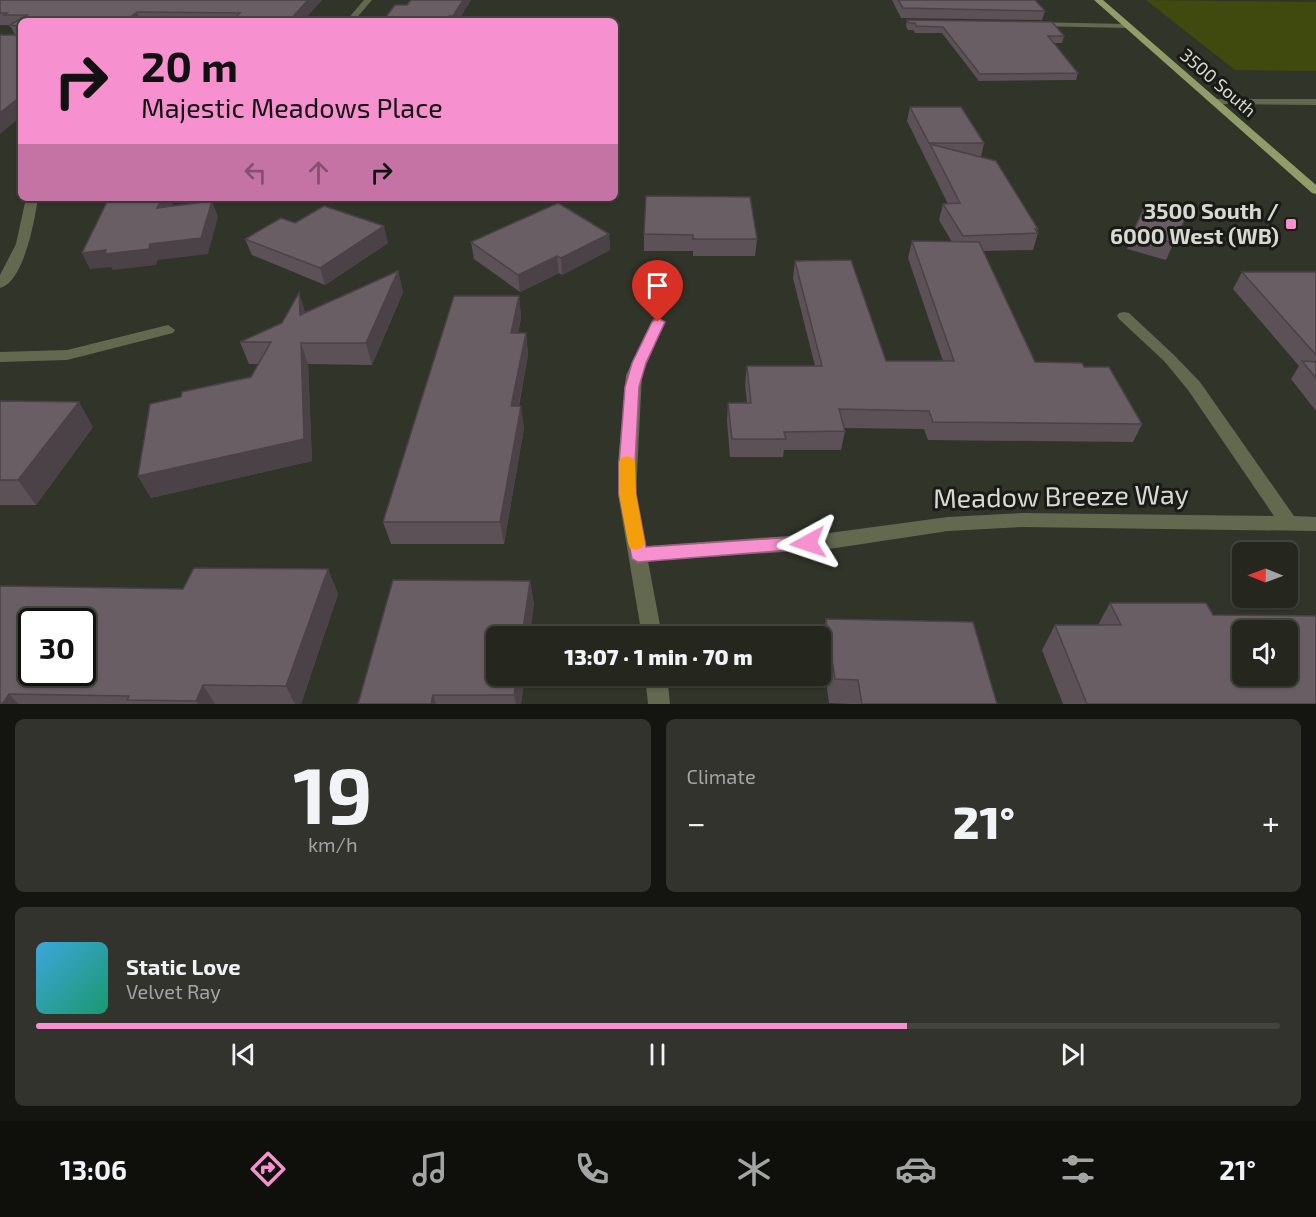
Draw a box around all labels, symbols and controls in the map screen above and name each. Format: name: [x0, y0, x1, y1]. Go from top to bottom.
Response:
text: 20 m: [141, 40, 238, 90]
icon: right: [42, 42, 120, 120]
street label: 3500 South: [1176, 43, 1261, 121]
text: Majestic Meadows Place: [141, 91, 443, 123]
icon: left: [239, 156, 272, 189]
icon: ahead: [302, 156, 335, 189]
icon: right: [365, 156, 398, 189]
place label: 3500 South / 6000 West (WB): [1110, 197, 1279, 248]
marker: 3500 South / 6000 West (WB): [1284, 217, 1298, 231]
pin: [632, 260, 683, 322]
icon: arrive: [641, 269, 674, 302]
street label: Meadow Breeze Way: [933, 477, 1189, 514]
position arrow: [776, 511, 840, 575]
north arrow: [1232, 542, 1298, 608]
map controls: [1232, 542, 1298, 686]
speed limit sign: 30: [18, 608, 96, 686]
button: sound: [1232, 620, 1298, 686]
text: 13:07 · 1 min · 70 m: [564, 643, 753, 669]
text: 19: [293, 746, 373, 840]
text: Climate: [687, 764, 756, 788]
text: 21°: [953, 794, 1015, 848]
text: −: [687, 802, 706, 842]
text: +: [1262, 802, 1280, 842]
text: km/h: [308, 832, 358, 856]
text: Static Love: [126, 953, 241, 979]
text: Velvet Ray: [126, 979, 221, 1003]
icon: previous: [227, 1038, 260, 1071]
icon: pause: [641, 1038, 674, 1071]
icon: next: [1056, 1038, 1089, 1071]
icon: directions: [247, 1148, 289, 1190]
icon: music: [409, 1148, 451, 1190]
icon: phone: [571, 1148, 613, 1190]
icon: climate: [733, 1148, 775, 1190]
icon: car: [895, 1148, 937, 1190]
icon: filters: [1057, 1148, 1099, 1190]
text: 13:06: [60, 1153, 127, 1185]
text: 21°: [1219, 1153, 1256, 1185]

